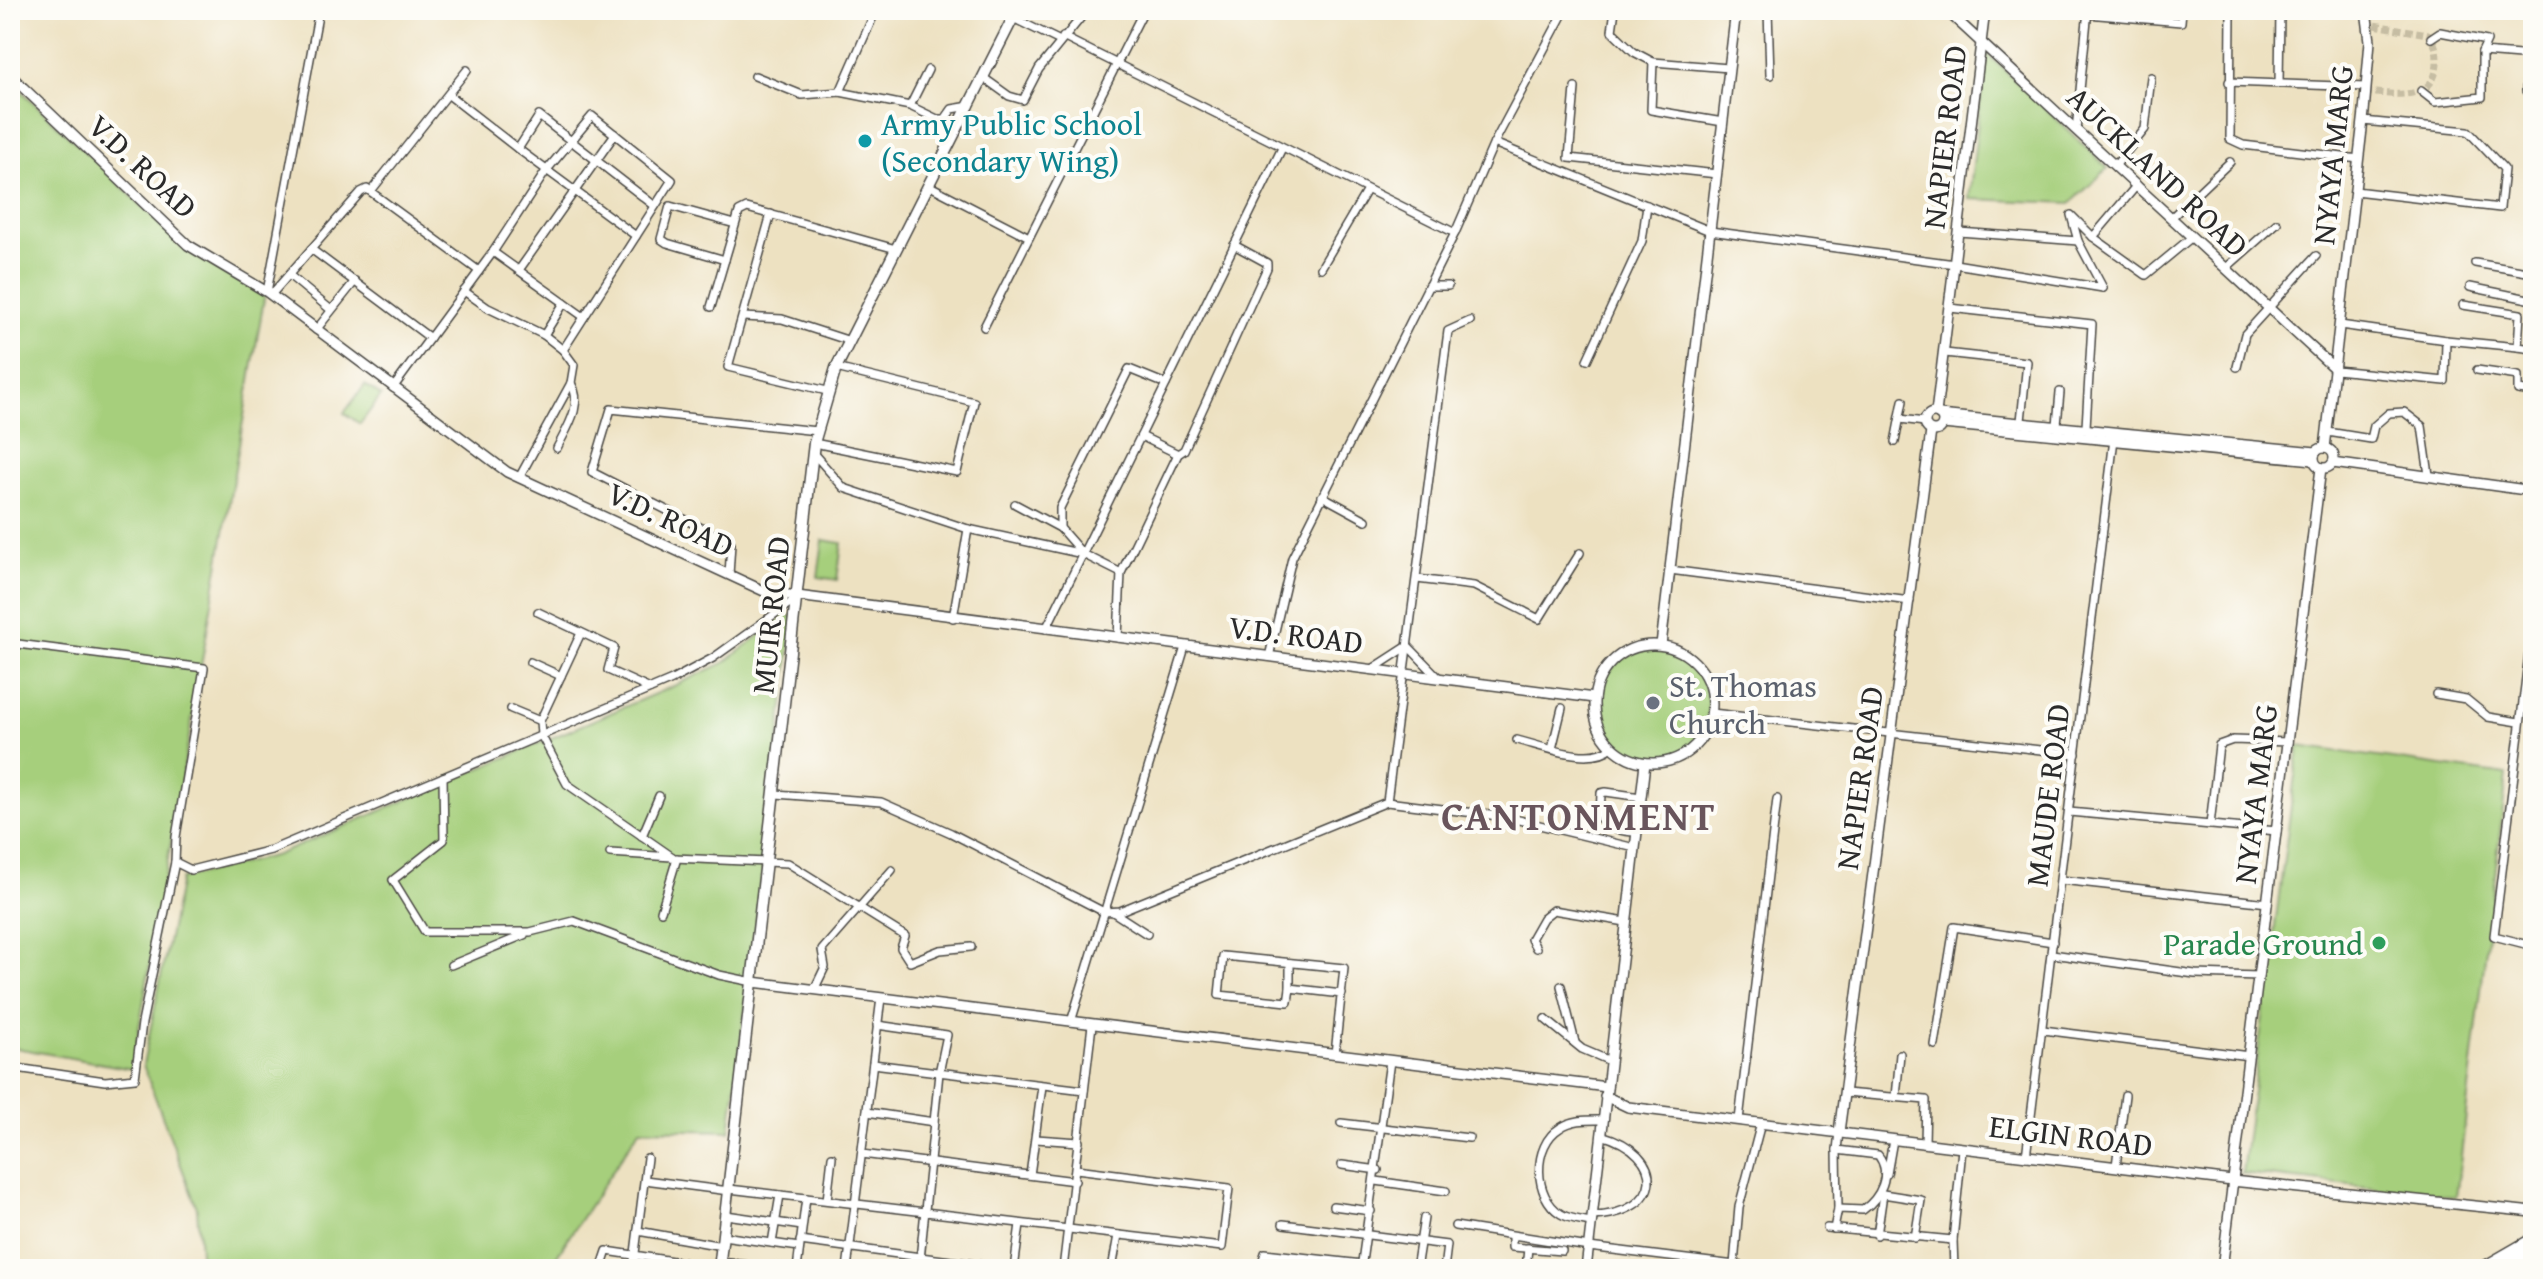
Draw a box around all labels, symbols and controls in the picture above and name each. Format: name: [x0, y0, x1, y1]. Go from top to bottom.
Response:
street label: NAPIER ROAD: [1909, 42, 1979, 232]
street label: NYAYA MARG: [2299, 63, 2365, 247]
street label: AUCKLAND ROAD: [2056, 74, 2260, 268]
place label: Army Public School (Secondary Wing): [881, 100, 1142, 184]
street label: V.D. ROAD: [78, 103, 208, 229]
marker: Army Public School (Secondary Wing): [856, 132, 874, 150]
street label: V.D. ROAD: [600, 469, 742, 569]
street label: MUIR ROAD: [738, 534, 802, 696]
street label: V.D. ROAD: [1226, 602, 1366, 666]
place label: St. Thomas Church: [1669, 662, 1817, 746]
street label: NAPIER ROAD: [1823, 683, 1895, 873]
marker: St. Thomas Church: [1644, 694, 1662, 712]
street label: MAUDE ROAD: [2012, 701, 2082, 889]
street label: NYAYA MARG: [2221, 702, 2289, 886]
district label: CANTONMENT: [1441, 786, 1717, 845]
place label: Parade Ground: [2163, 920, 2363, 967]
marker: Parade Ground: [2370, 934, 2388, 952]
street label: ELGIN ROAD: [1987, 1102, 2155, 1168]

